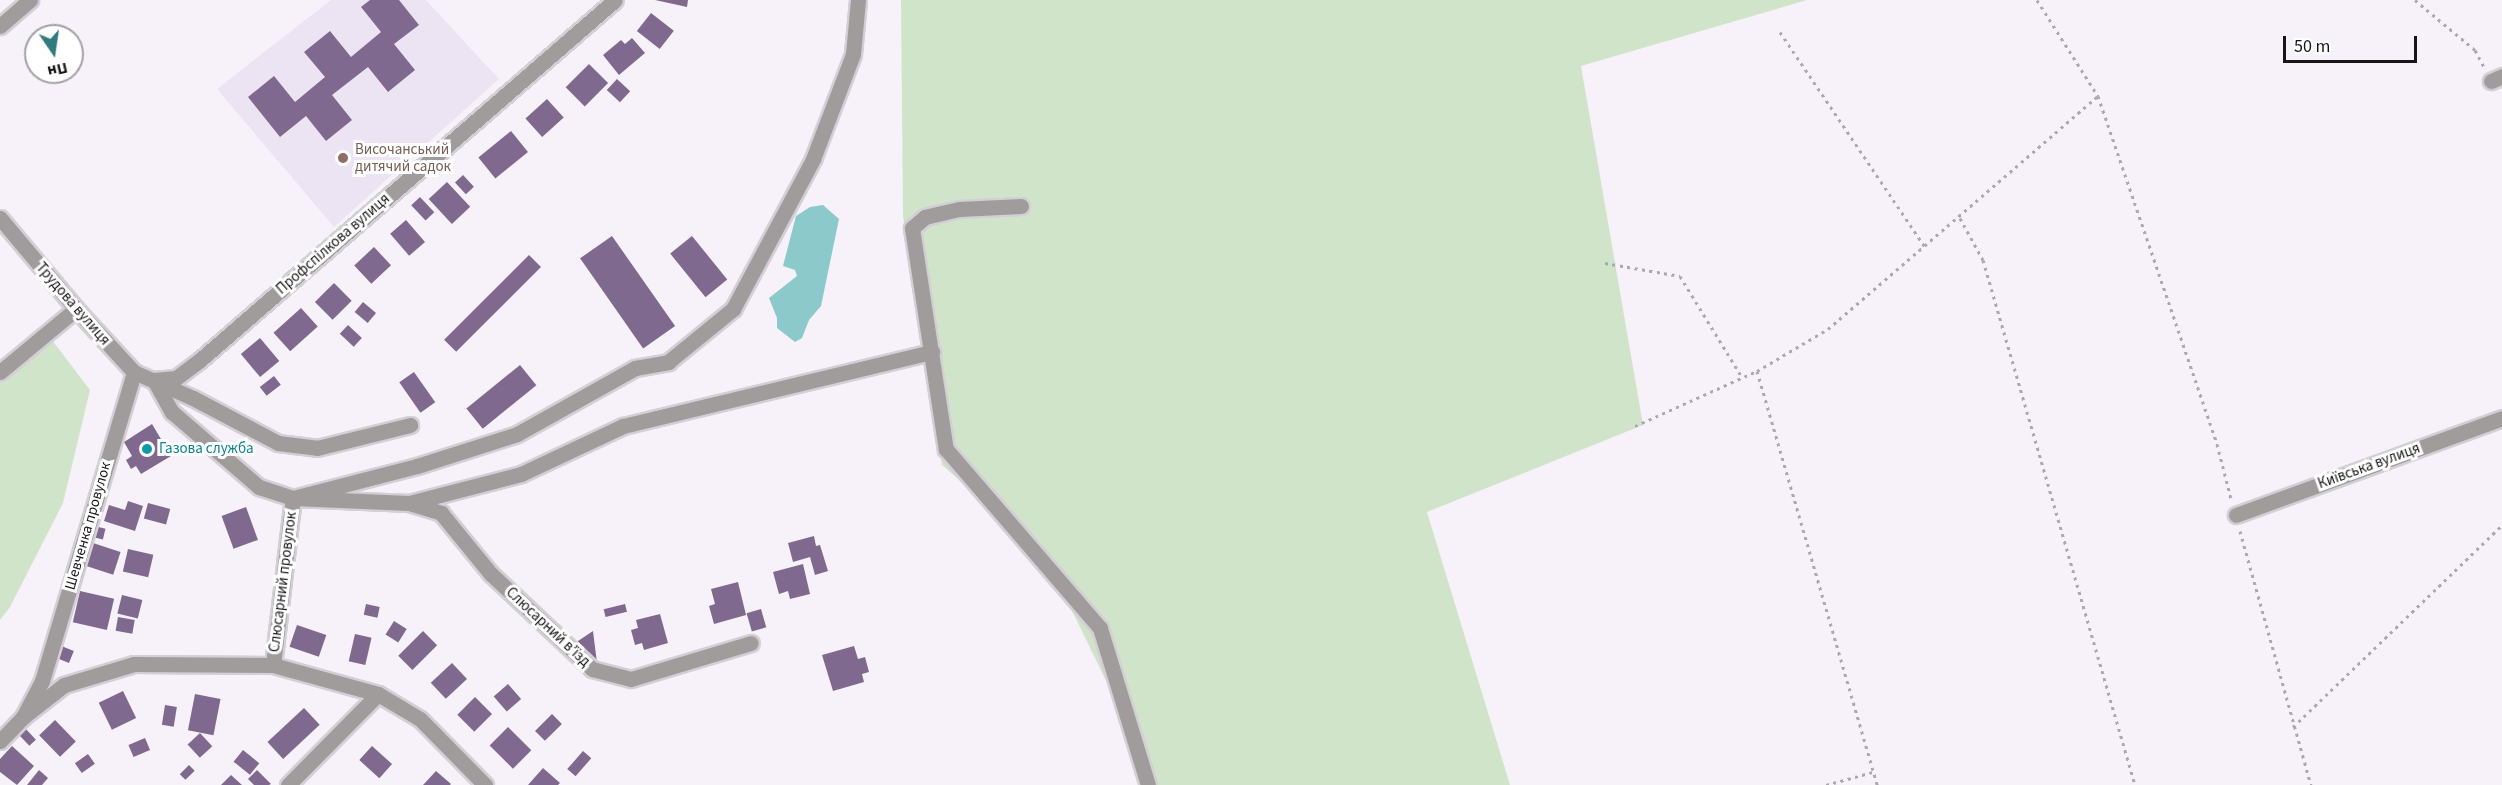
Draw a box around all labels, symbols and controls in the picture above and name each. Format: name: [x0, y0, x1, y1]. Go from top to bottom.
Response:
north arrow: [24, 24, 84, 84]
scale bar: [2286, 24, 2420, 62]
text: 50 m: [2294, 34, 2330, 59]
text: Пн: [45, 57, 70, 83]
place label: Височанський дитячий садок: [355, 140, 451, 175]
marker: Височанський дитячий садок: [336, 151, 350, 165]
street label: Профспілкова вулиця: [273, 190, 393, 298]
street label: Трудова вулиця: [32, 259, 114, 349]
street label: Київська вулиця: [2315, 439, 2423, 493]
place label: Газова служба: [159, 440, 253, 458]
marker: Газова служба: [140, 442, 154, 456]
street label: Шевченка провулок: [61, 460, 115, 592]
street label: Слюсарний провулок: [265, 511, 301, 653]
street label: Слюсарний в’їзд: [502, 583, 594, 671]

